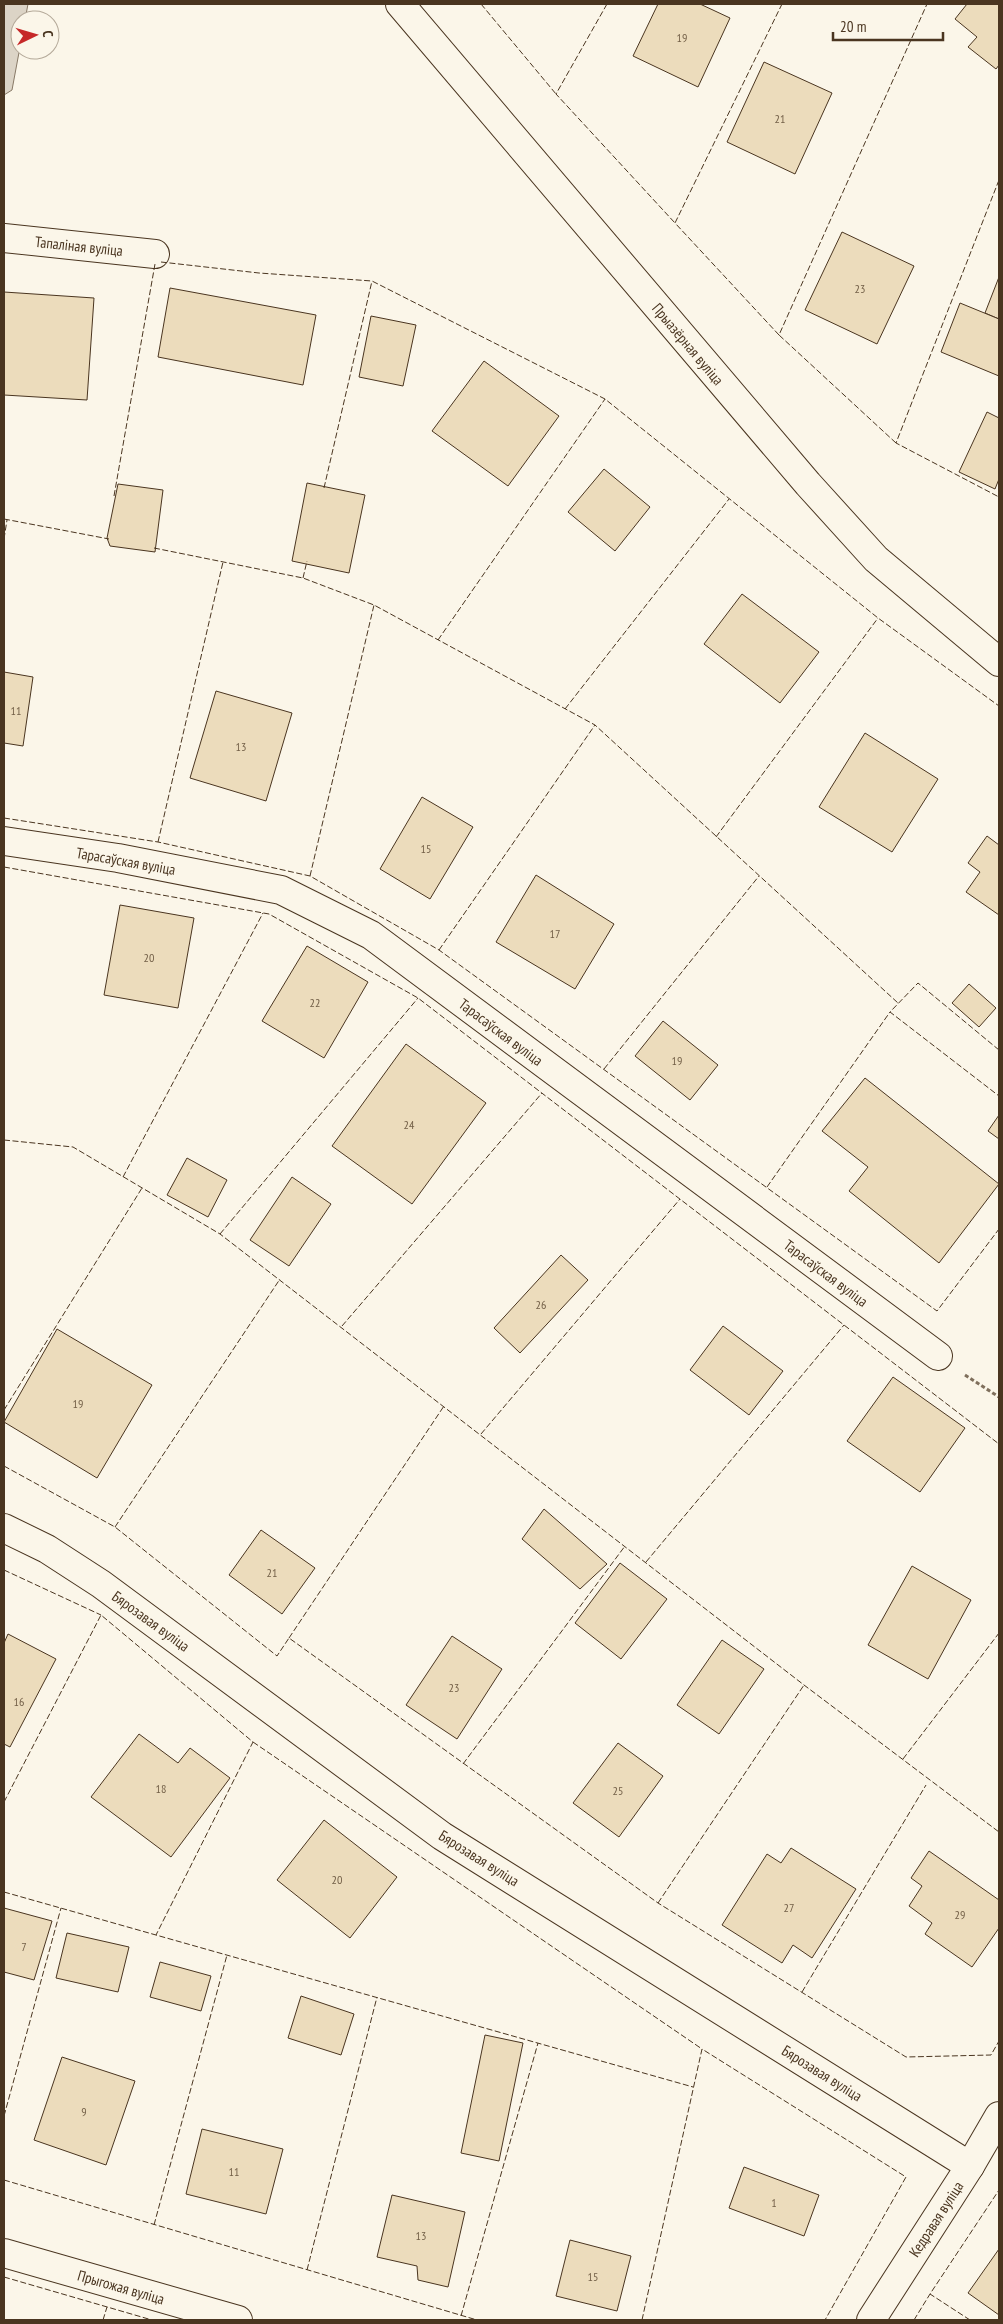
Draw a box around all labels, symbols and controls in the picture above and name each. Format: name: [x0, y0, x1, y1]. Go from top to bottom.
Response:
north arrow: [10, 10, 60, 60]
scale bar: [833, 10, 943, 42]
text: 20 m: [840, 17, 866, 36]
text: С: [39, 30, 57, 38]
house number: 19: [677, 30, 687, 45]
house number: 21: [775, 111, 785, 126]
street label: Тапаліная вуліца: [34, 232, 124, 260]
house number: 23: [855, 281, 865, 296]
street label: Прыазёрная вуліца: [648, 299, 728, 389]
house number: 11: [11, 703, 21, 718]
house number: 13: [236, 739, 246, 754]
house number: 15: [421, 841, 431, 856]
street label: Тарасаўская вуліца: [75, 843, 177, 879]
house number: 17: [550, 926, 560, 941]
house number: 20: [144, 950, 154, 965]
street label: Тарасаўская вуліца: [455, 994, 547, 1070]
house number: 22: [310, 995, 320, 1010]
house number: 19: [672, 1053, 682, 1068]
house number: 24: [404, 1117, 415, 1132]
street label: Тарасаўская вуліца: [780, 1235, 872, 1311]
house number: 26: [536, 1297, 546, 1312]
house number: 19: [73, 1396, 83, 1411]
house number: 21: [267, 1565, 277, 1580]
street label: Бярозавая вуліца: [108, 1586, 194, 1656]
house number: 23: [449, 1680, 459, 1695]
house number: 16: [14, 1694, 24, 1709]
house number: 18: [156, 1781, 166, 1796]
house number: 25: [613, 1783, 623, 1798]
street label: Бярозавая вуліца: [435, 1826, 523, 1890]
house number: 20: [332, 1872, 342, 1887]
house number: 27: [784, 1900, 794, 1915]
house number: 29: [955, 1907, 965, 1922]
house number: 7: [21, 1939, 27, 1954]
street label: Бярозавая вуліца: [778, 2041, 866, 2105]
house number: 9: [81, 2104, 87, 2119]
house number: 11: [229, 2164, 239, 2179]
street label: Кедравая вуліца: [905, 2178, 967, 2260]
house number: 1: [771, 2195, 777, 2210]
house number: 13: [416, 2228, 426, 2243]
street label: Прыгожая вуліца: [75, 2266, 167, 2308]
house number: 15: [588, 2269, 598, 2284]

